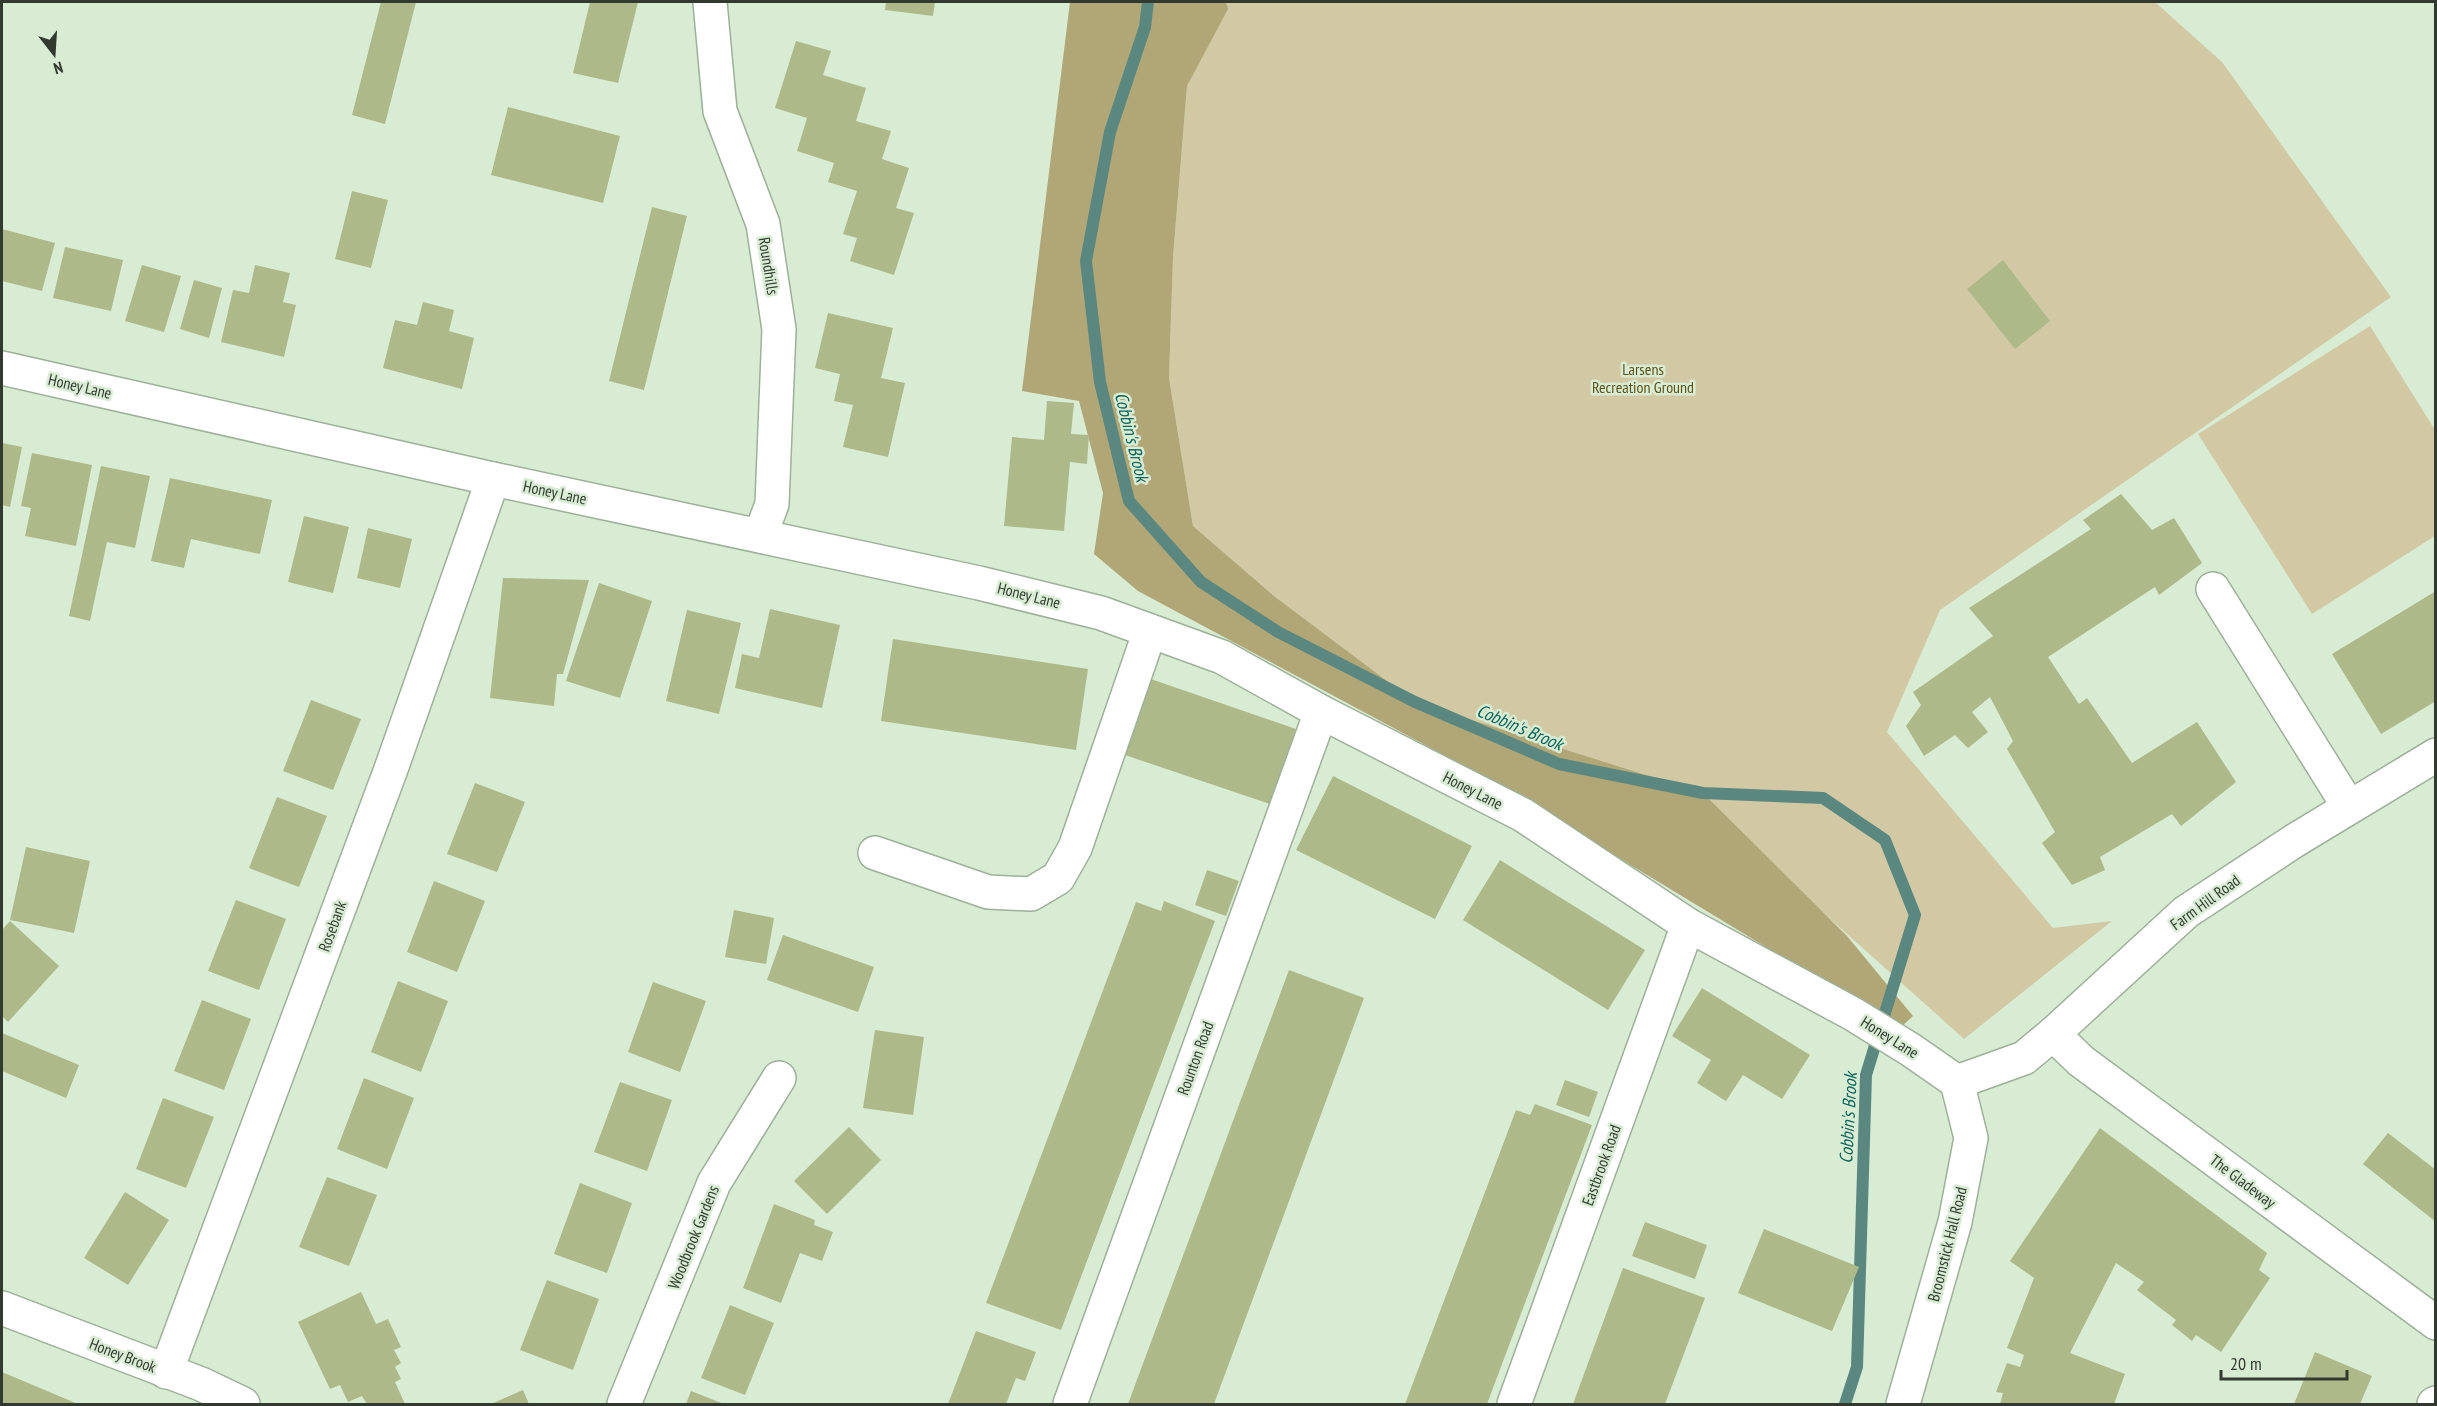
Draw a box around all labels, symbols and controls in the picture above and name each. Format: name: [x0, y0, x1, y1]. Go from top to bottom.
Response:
north arrow: [24, 24, 84, 84]
text: N: [51, 58, 65, 79]
street label: Roundhills: [755, 236, 783, 296]
park label: Larsens Recreation Ground: [1592, 359, 1694, 397]
street label: Honey Lane: [46, 369, 114, 403]
water label: Cobbin's Brook: [1110, 390, 1155, 486]
street label: Honey Lane: [521, 476, 589, 508]
street label: Honey Lane: [995, 578, 1063, 612]
water label: Cobbin's Brook: [1474, 699, 1568, 756]
street label: Honey Lane: [1440, 767, 1506, 813]
street label: Farm Hill Road: [2166, 870, 2244, 934]
street label: Rosebank: [314, 897, 351, 954]
street label: Honey Lane: [1857, 1011, 1923, 1063]
street label: Rounton Road: [1172, 1018, 1218, 1098]
water label: Cobbin's Brook: [1834, 1070, 1862, 1164]
street label: Eastbrook Road: [1577, 1122, 1625, 1208]
street label: The Gladeway: [2206, 1150, 2280, 1212]
street label: Woodbrook Gardens: [663, 1182, 723, 1292]
street label: Broomstick Hall Road: [1923, 1185, 1971, 1303]
street label: Honey Brook: [87, 1333, 160, 1377]
scale bar: [2221, 1343, 2347, 1381]
text: 20 m: [2230, 1352, 2262, 1375]

